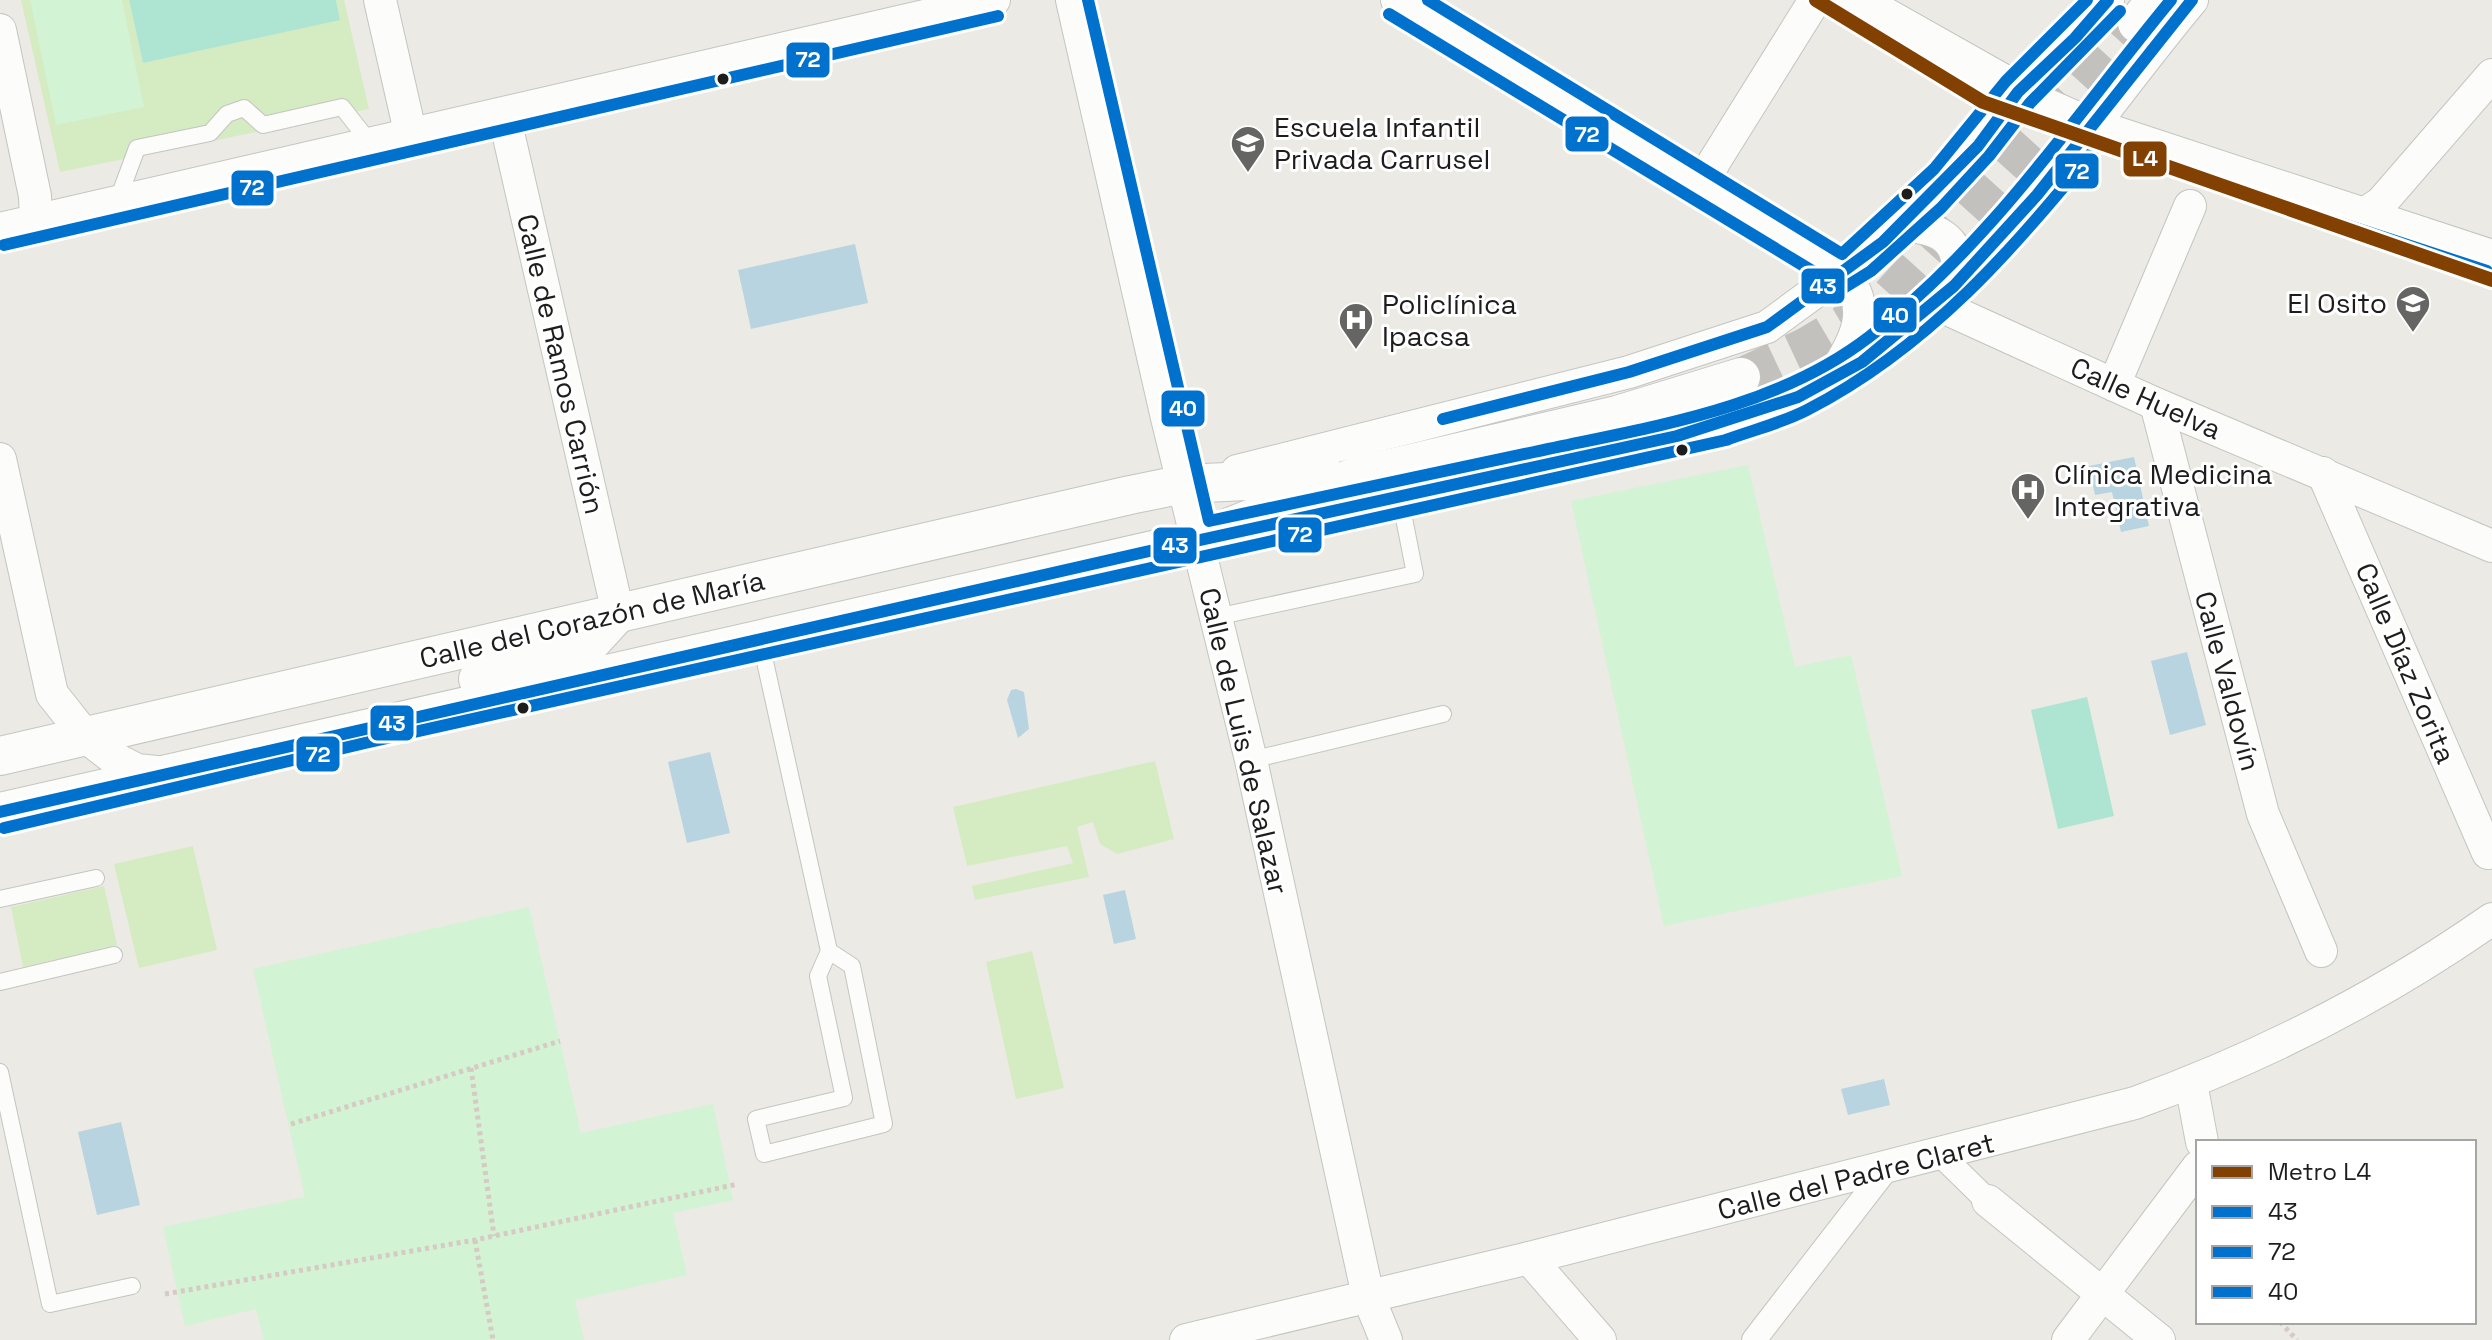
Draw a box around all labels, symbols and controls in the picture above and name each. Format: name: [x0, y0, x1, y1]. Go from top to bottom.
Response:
line badge: 72: [785, 41, 831, 79]
text: 72: [795, 45, 821, 73]
unlabelled marker: [715, 71, 731, 87]
place label: Escuela Infantil Privada Carrusel: [1274, 109, 1490, 177]
line badge: 72: [1564, 115, 1610, 153]
text: 72: [1574, 120, 1600, 148]
school or university icon: Escuela Infantil Privada Carrusel: [1229, 124, 1267, 174]
line badge: L4: [2122, 140, 2168, 178]
text: L4: [2132, 144, 2158, 172]
line badge: 72: [2054, 152, 2100, 190]
text: 72: [2064, 157, 2090, 185]
line badge: 72: [230, 169, 275, 207]
text: 72: [239, 173, 265, 201]
unlabelled marker: [1899, 186, 1915, 202]
street label: Calle de Ramos Carrión: [509, 210, 613, 518]
line badge: 43: [1800, 267, 1846, 305]
text: 43: [1809, 272, 1837, 300]
school or university icon: El Osito: [2394, 284, 2432, 334]
place label: El Osito: [2287, 285, 2387, 321]
place label: Policlínica Ipacsa: [1382, 286, 1517, 354]
line badge: 40: [1872, 296, 1918, 334]
hospital icon: Policlínica Ipacsa: [1337, 301, 1375, 351]
text: 40: [1881, 301, 1909, 329]
street label: Calle Huelva: [2065, 349, 2227, 447]
line badge: 40: [1160, 389, 1206, 428]
text: 40: [1169, 394, 1197, 422]
unlabelled marker: [1674, 442, 1690, 458]
place label: Clínica Medicina Integrativa: [2054, 456, 2272, 524]
hospital icon: Clínica Medicina Integrativa: [2009, 471, 2047, 521]
line badge: 72: [1277, 516, 1323, 554]
text: 72: [1287, 520, 1313, 548]
line badge: 43: [1152, 526, 1198, 565]
text: 43: [1161, 531, 1189, 559]
street label: Calle Díaz Zorita: [2348, 557, 2464, 769]
street label: Calle del Corazón de María: [416, 562, 768, 676]
street label: Calle de Luis de Salazar: [1191, 584, 1297, 898]
street label: Calle Valdovín: [2187, 587, 2269, 775]
unlabelled marker: [515, 700, 531, 716]
line badge: 43: [369, 704, 415, 742]
text: 43: [378, 709, 406, 737]
line badge: 72: [295, 735, 341, 773]
text: 72: [305, 740, 331, 768]
street label: Calle del Padre Claret: [1714, 1124, 1998, 1228]
legend: [2196, 1140, 2476, 1324]
text: Metro L4: [2268, 1156, 2371, 1187]
text: 43: [2268, 1196, 2298, 1227]
text: 72: [2268, 1236, 2296, 1267]
text: 40: [2268, 1276, 2298, 1307]

